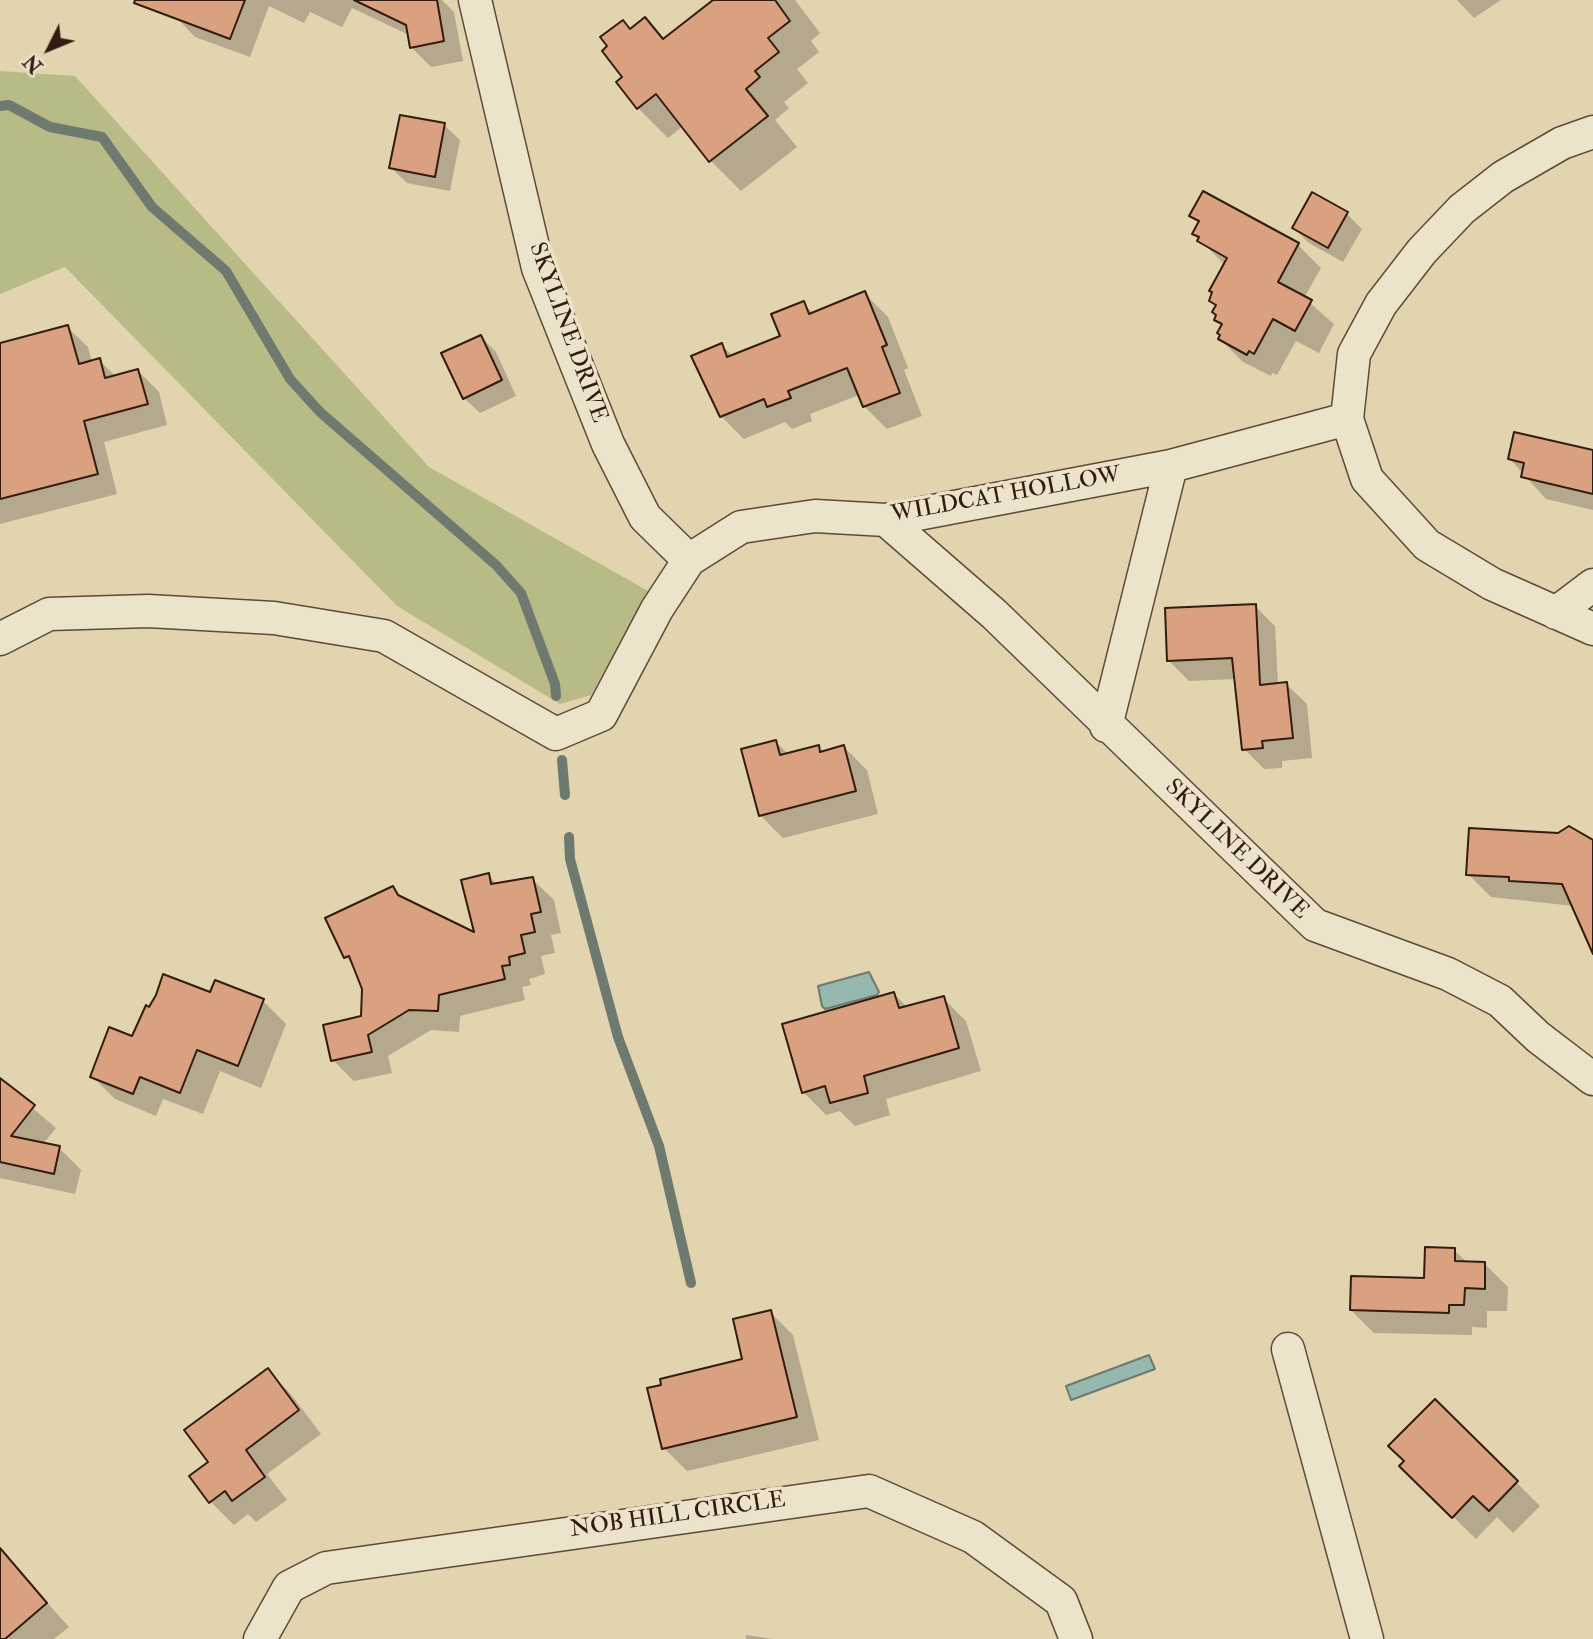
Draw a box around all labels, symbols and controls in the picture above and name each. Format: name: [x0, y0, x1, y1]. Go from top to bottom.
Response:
north arrow: [14, 14, 84, 84]
text: N: [19, 49, 48, 78]
street label: SKYLINE DRIVE: [522, 239, 612, 427]
street label: WILDCAT HOLLOW: [889, 462, 1123, 530]
street label: SKYLINE DRIVE: [1158, 774, 1314, 926]
street label: NOB HILL CIRCLE: [569, 1487, 787, 1545]

